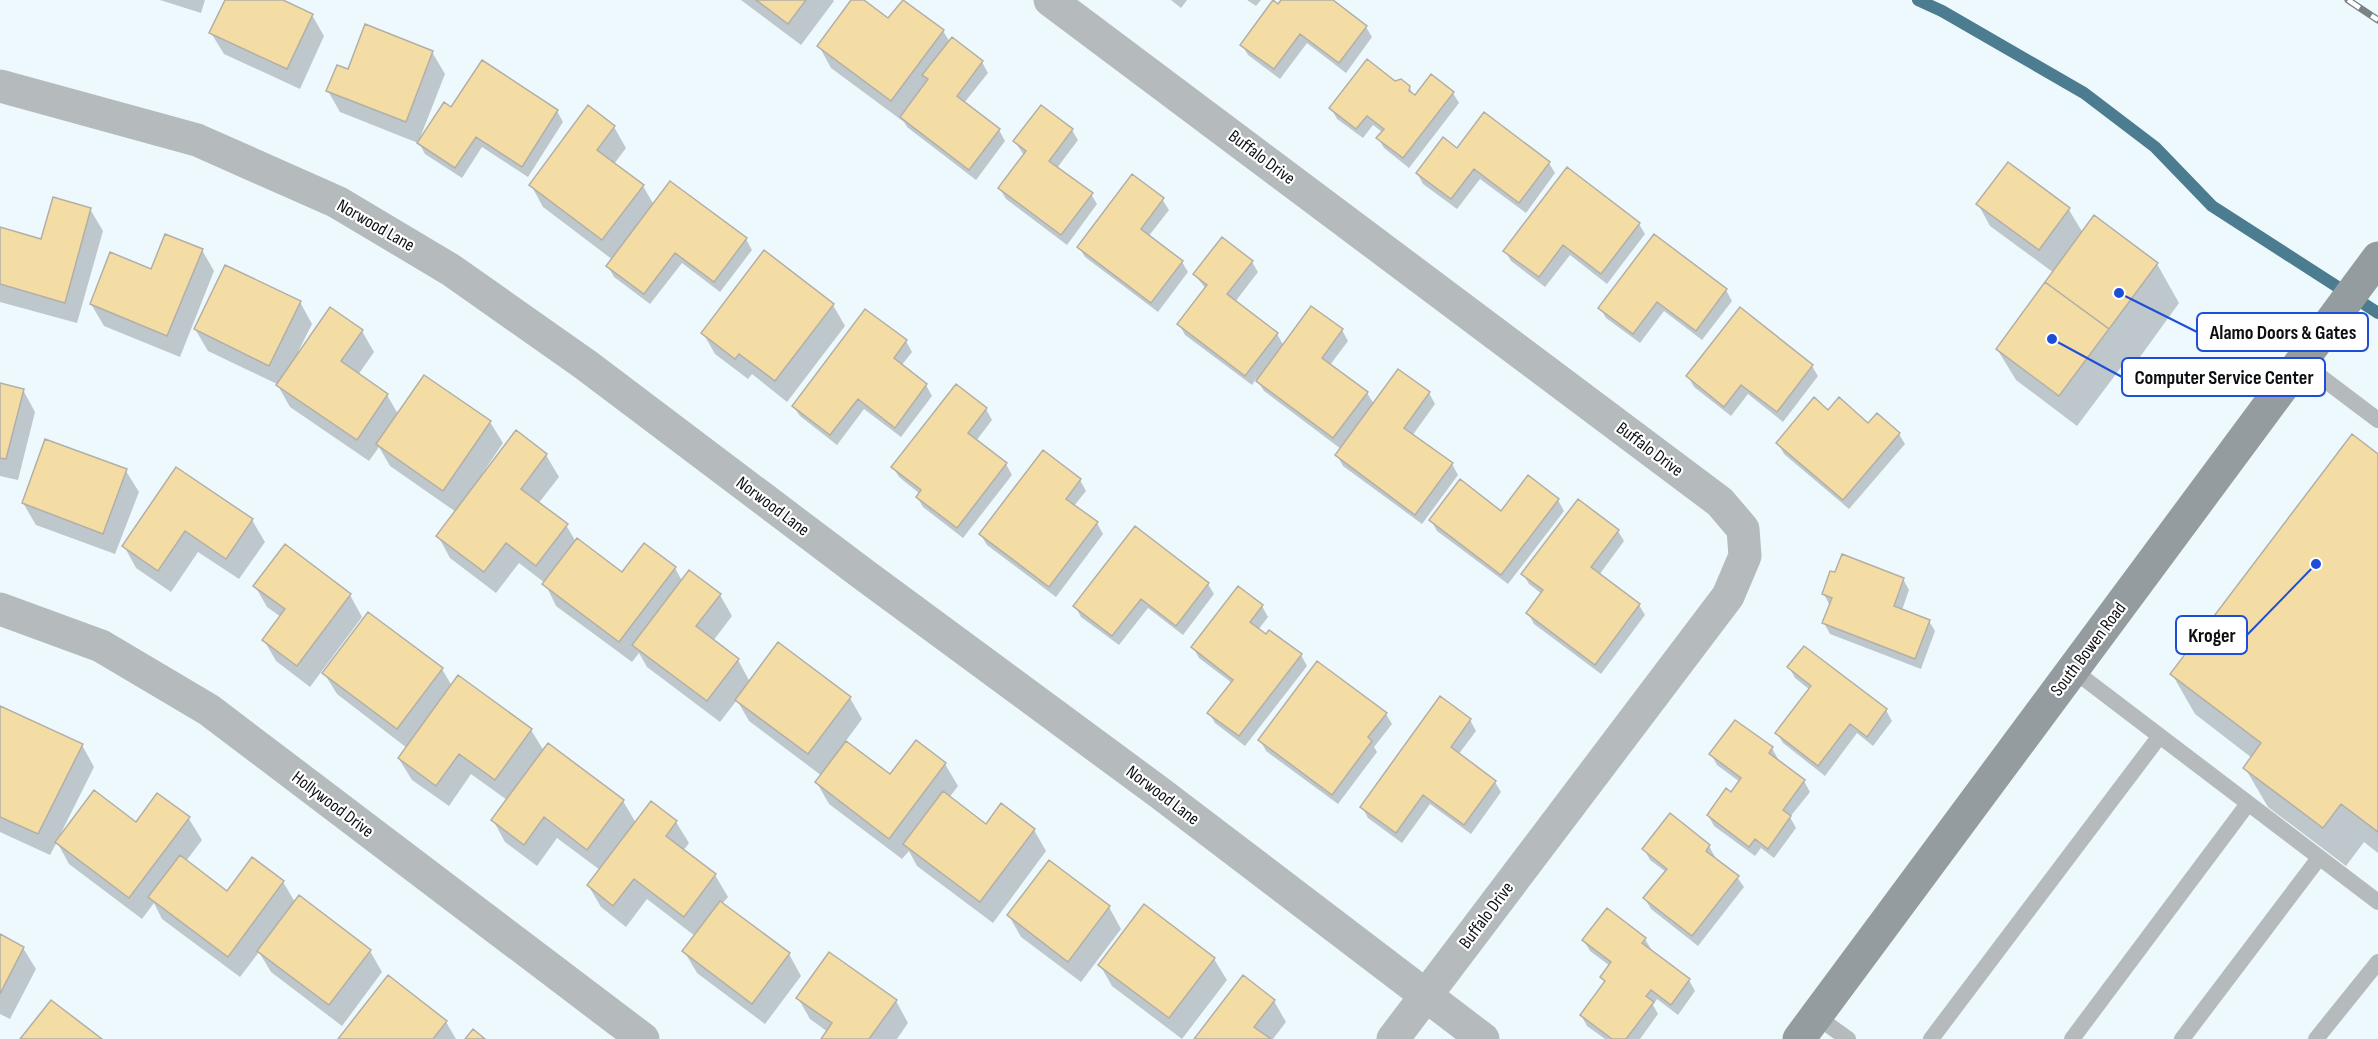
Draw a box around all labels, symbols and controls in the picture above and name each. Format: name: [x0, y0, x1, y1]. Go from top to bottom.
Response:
street label: Buffalo Drive: [1224, 126, 1299, 189]
street label: Norwood Lane: [333, 195, 418, 256]
callout: Alamo Doors & Gates: [2197, 313, 2368, 351]
text: Alamo Doors & Gates: [2209, 321, 2357, 345]
callout: Computer Service Center: [2122, 358, 2325, 396]
text: Computer Service Center: [2134, 366, 2314, 390]
street label: Buffalo Drive: [1612, 418, 1687, 481]
street label: Norwood Lane: [732, 472, 813, 541]
street label: South Bowen Road: [2046, 598, 2130, 700]
callout: Kroger: [2176, 616, 2247, 654]
text: Kroger: [2188, 624, 2236, 648]
street label: Norwood Lane: [1122, 761, 1203, 830]
street label: Hollywood Drive: [288, 767, 378, 842]
street label: Buffalo Drive: [1455, 878, 1518, 953]

